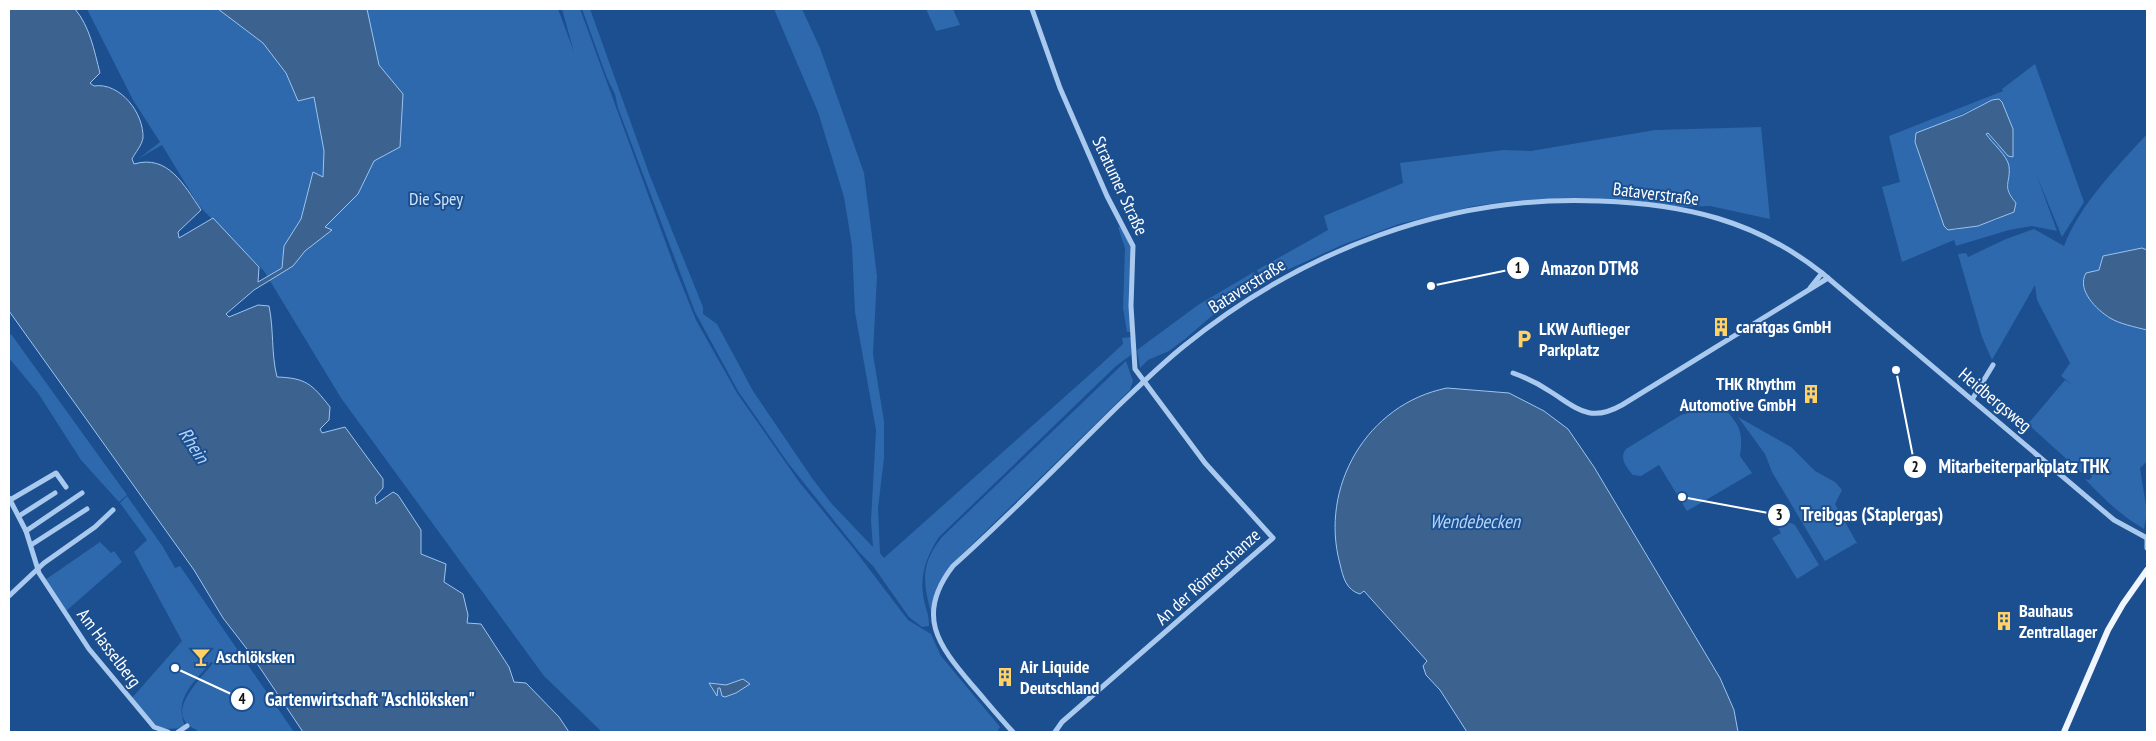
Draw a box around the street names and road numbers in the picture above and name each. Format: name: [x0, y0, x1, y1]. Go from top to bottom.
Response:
street label: Stratumer Straße: [1088, 133, 1153, 239]
street label: Bataverstraße: [1612, 177, 1700, 210]
street label: Bataverstraße: [1204, 253, 1290, 318]
street label: Heidbergsweg: [1954, 362, 2037, 437]
street label: An der Römerschanze: [1150, 524, 1265, 630]
street label: Am Hasselberg: [72, 604, 146, 692]

